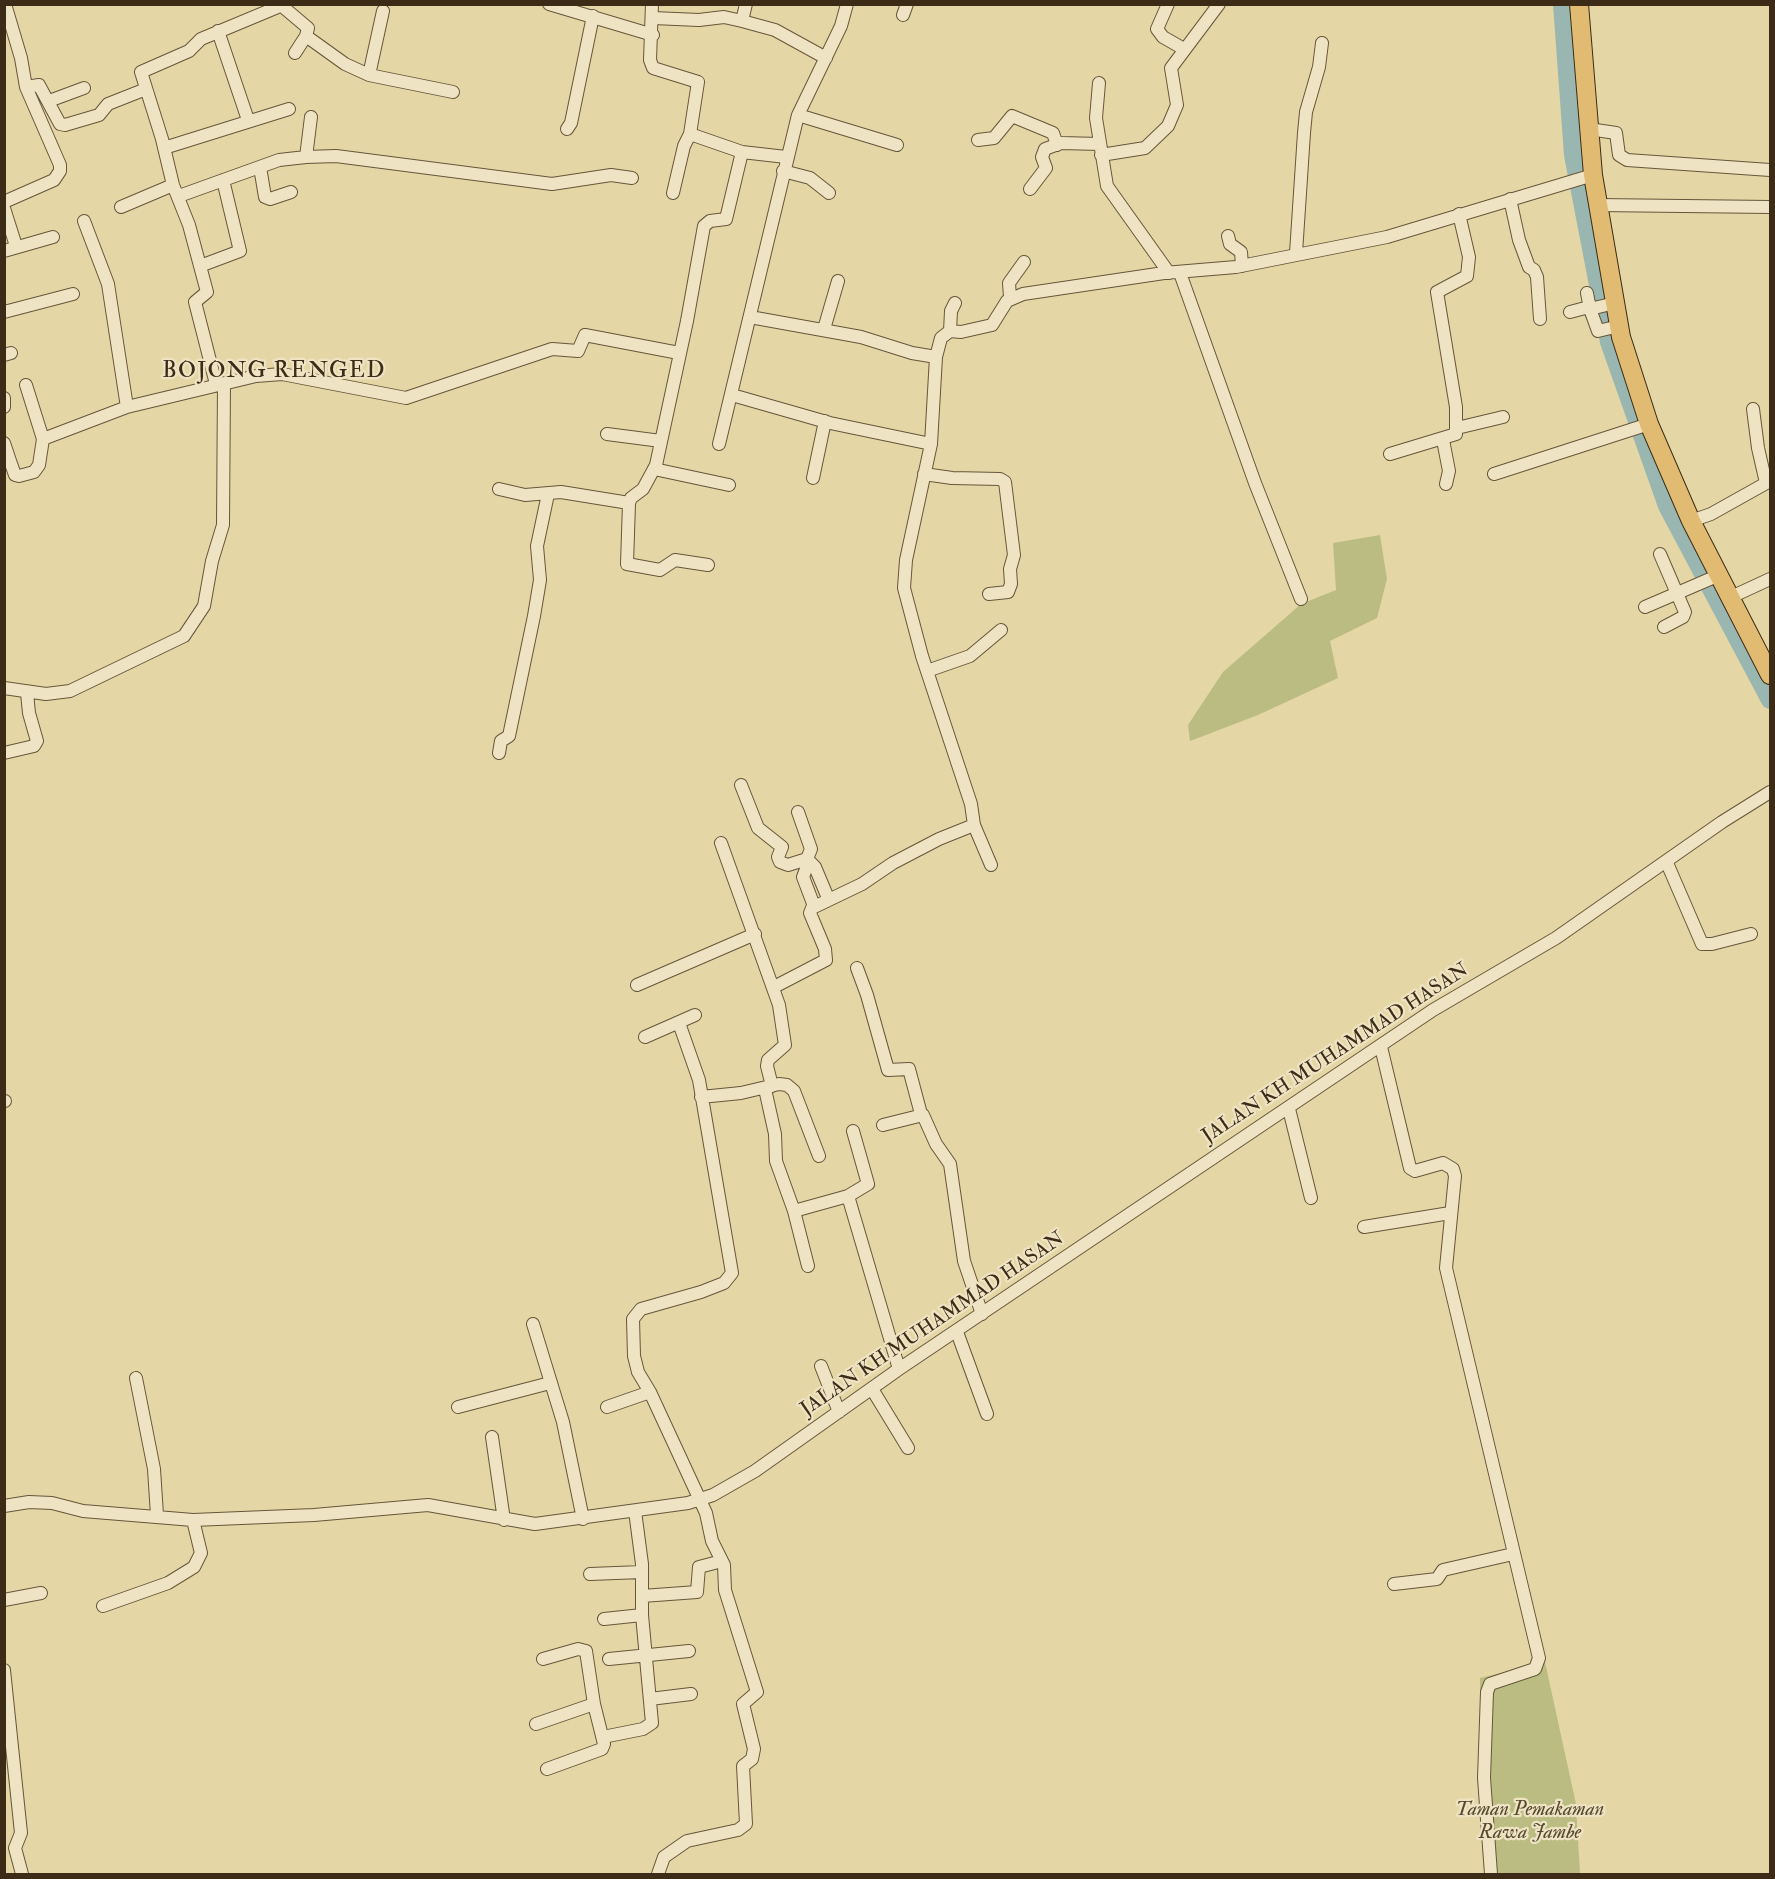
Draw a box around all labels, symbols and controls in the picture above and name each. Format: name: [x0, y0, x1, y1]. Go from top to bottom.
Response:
district label: BOJONG RENGED: [162, 359, 386, 385]
street label: JALAN KH MUHAMMAD HASAN: [1198, 959, 1474, 1149]
street label: JALAN KH MUHAMMAD HASAN: [797, 1228, 1069, 1422]
park label: Taman Pemakaman Rawa Jambe: [1456, 1799, 1604, 1846]

